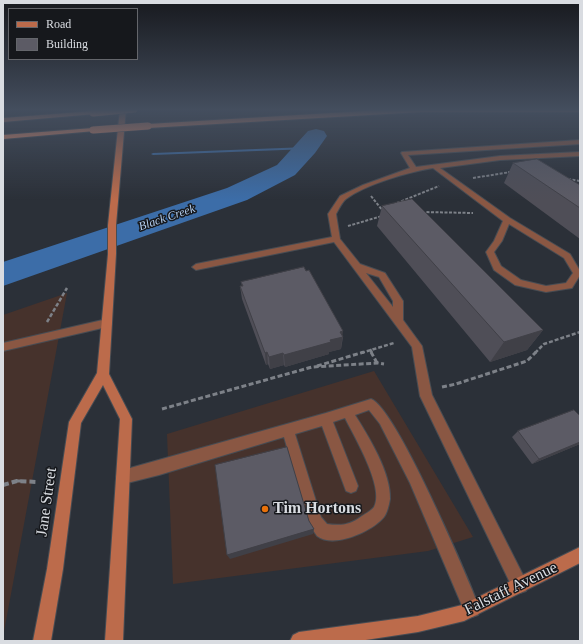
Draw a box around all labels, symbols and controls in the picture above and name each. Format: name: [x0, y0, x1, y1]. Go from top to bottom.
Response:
legend: [8, 8, 138, 60]
text: Road: [46, 17, 71, 31]
text: Building: [46, 37, 88, 51]
water label: Black Creek: [137, 202, 197, 234]
street label: Jane Street: [33, 466, 61, 538]
place label: Tim Hortons: [273, 499, 361, 519]
marker: Tim Hortons: [260, 504, 270, 514]
street label: Falstaff Avenue: [461, 558, 561, 620]

